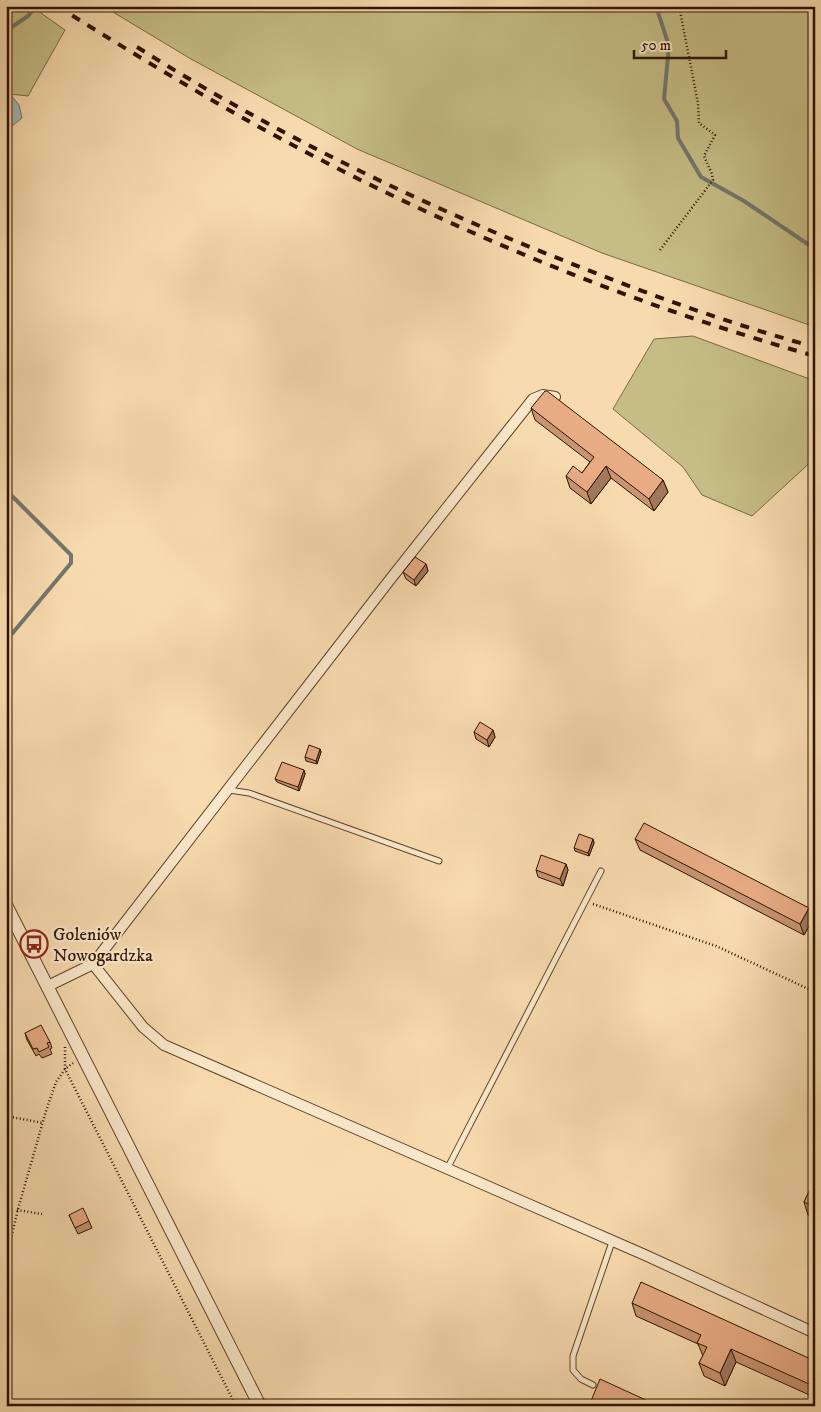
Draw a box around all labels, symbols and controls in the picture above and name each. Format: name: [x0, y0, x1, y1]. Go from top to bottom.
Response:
scale bar: [634, 28, 726, 60]
text: 50 m: [641, 36, 671, 55]
place label: Goleniów Nowogardzka: [53, 924, 153, 967]
bus stop icon: Goleniów Nowogardzka: [19, 929, 49, 959]

